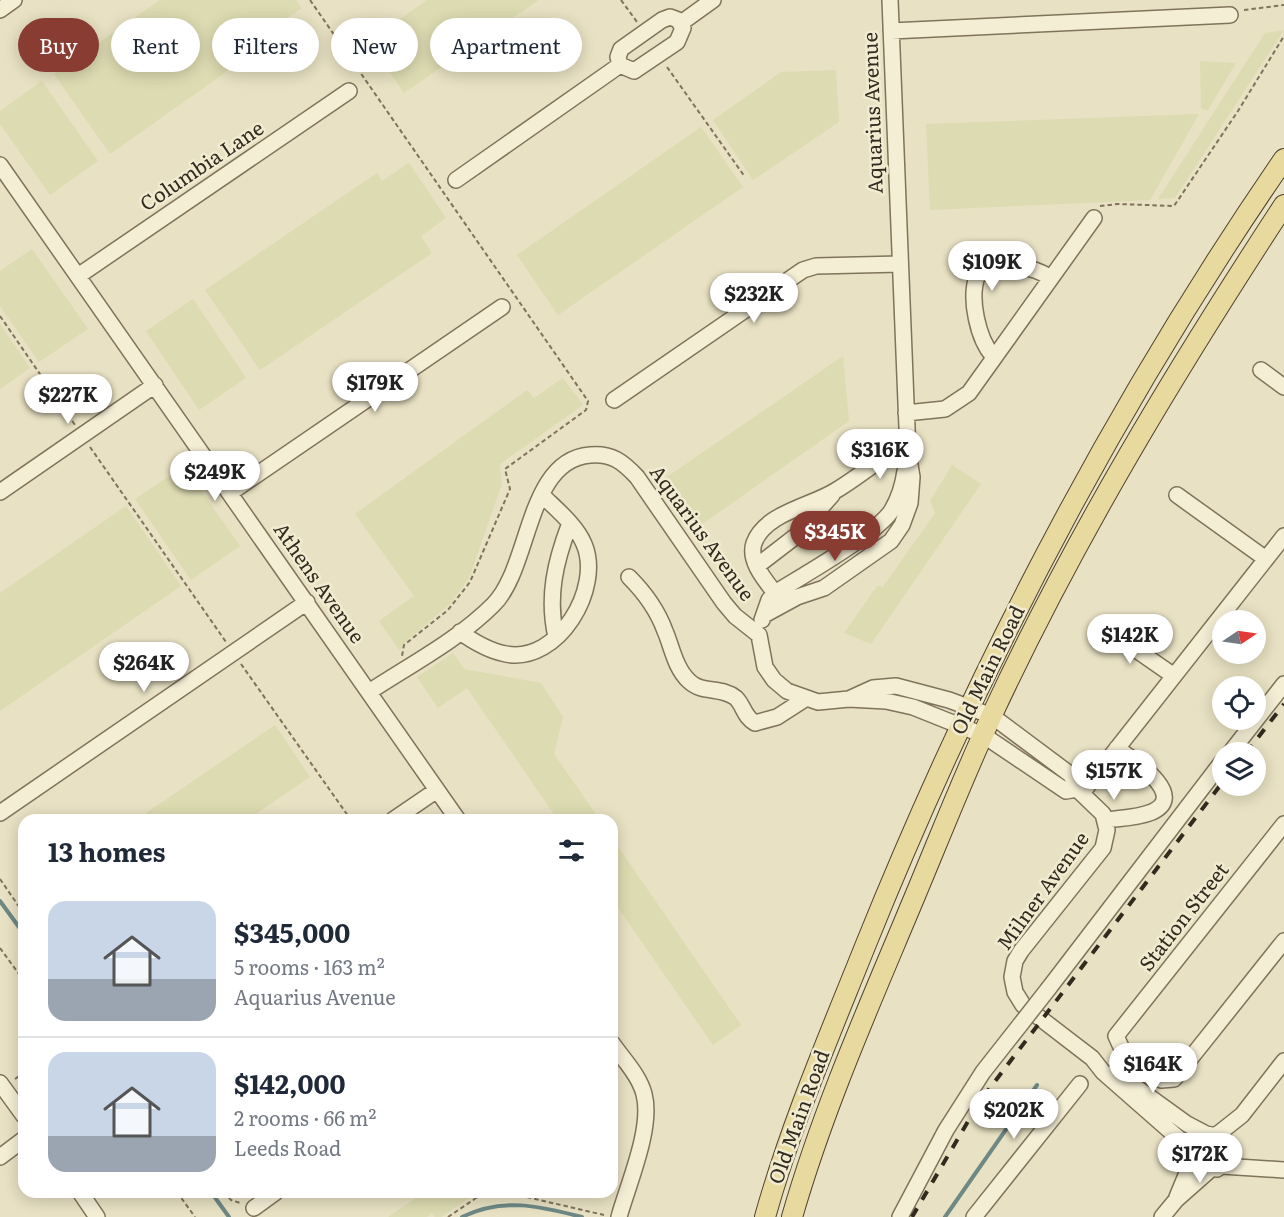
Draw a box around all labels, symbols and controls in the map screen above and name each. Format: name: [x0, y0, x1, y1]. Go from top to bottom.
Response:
chip: Buy: [18, 18, 99, 72]
chip: Rent: [111, 18, 200, 72]
chip: Filters: [212, 18, 319, 72]
chip: New: [331, 18, 418, 72]
chip: Apartment: [430, 18, 582, 72]
street label: Aquarius Avenue: [853, 32, 889, 194]
street label: Columbia Lane: [133, 112, 269, 217]
pin: $109K: [950, 241, 1034, 292]
text: $109K: [962, 245, 1022, 275]
pin: $232K: [712, 273, 796, 324]
text: $232K: [724, 277, 784, 307]
pin: $179K: [333, 362, 417, 413]
text: $179K: [346, 366, 404, 396]
pin: $227K: [26, 374, 110, 425]
text: $227K: [38, 378, 98, 408]
pin: $316K: [838, 429, 922, 480]
text: $316K: [851, 433, 909, 463]
pin: $249K: [173, 451, 257, 502]
text: $249K: [184, 455, 246, 485]
street label: Aquarius Avenue: [644, 458, 763, 606]
pin: $345K: [793, 511, 877, 562]
street label: Athens Avenue: [268, 515, 374, 648]
text: $345K: [804, 515, 866, 545]
street label: Old Main Road: [942, 599, 1031, 739]
north arrow: [1212, 610, 1266, 664]
map controls: [1212, 610, 1266, 796]
pin: $142K: [1088, 614, 1172, 665]
text: $142K: [1101, 618, 1159, 648]
pin: $264K: [102, 642, 186, 693]
text: $264K: [113, 646, 175, 676]
button: locate: [1212, 676, 1266, 730]
button: layers: [1212, 742, 1266, 796]
pin: $157K: [1072, 750, 1156, 801]
text: $157K: [1085, 754, 1143, 784]
street label: Milner Avenue: [988, 824, 1095, 955]
text: 13 homes: [48, 831, 166, 870]
icon: filters: [555, 834, 588, 867]
street label: Station Street: [1130, 855, 1234, 976]
text: $345,000: [234, 912, 350, 951]
icon: home: [96, 925, 168, 997]
text: 5 rooms · 163 m²: [234, 951, 385, 981]
text: Aquarius Avenue: [234, 981, 396, 1011]
pin: $164K: [1111, 1043, 1195, 1094]
street label: Old Main Road: [759, 1045, 835, 1188]
text: $164K: [1123, 1047, 1183, 1077]
text: $142,000: [234, 1063, 345, 1102]
icon: home: [96, 1076, 168, 1148]
pin: $202K: [972, 1089, 1056, 1140]
text: $202K: [983, 1093, 1045, 1123]
text: 2 rooms · 66 m²: [234, 1102, 376, 1132]
text: Leeds Road: [234, 1132, 341, 1162]
pin: $172K: [1158, 1133, 1242, 1184]
text: $172K: [1171, 1137, 1229, 1167]

